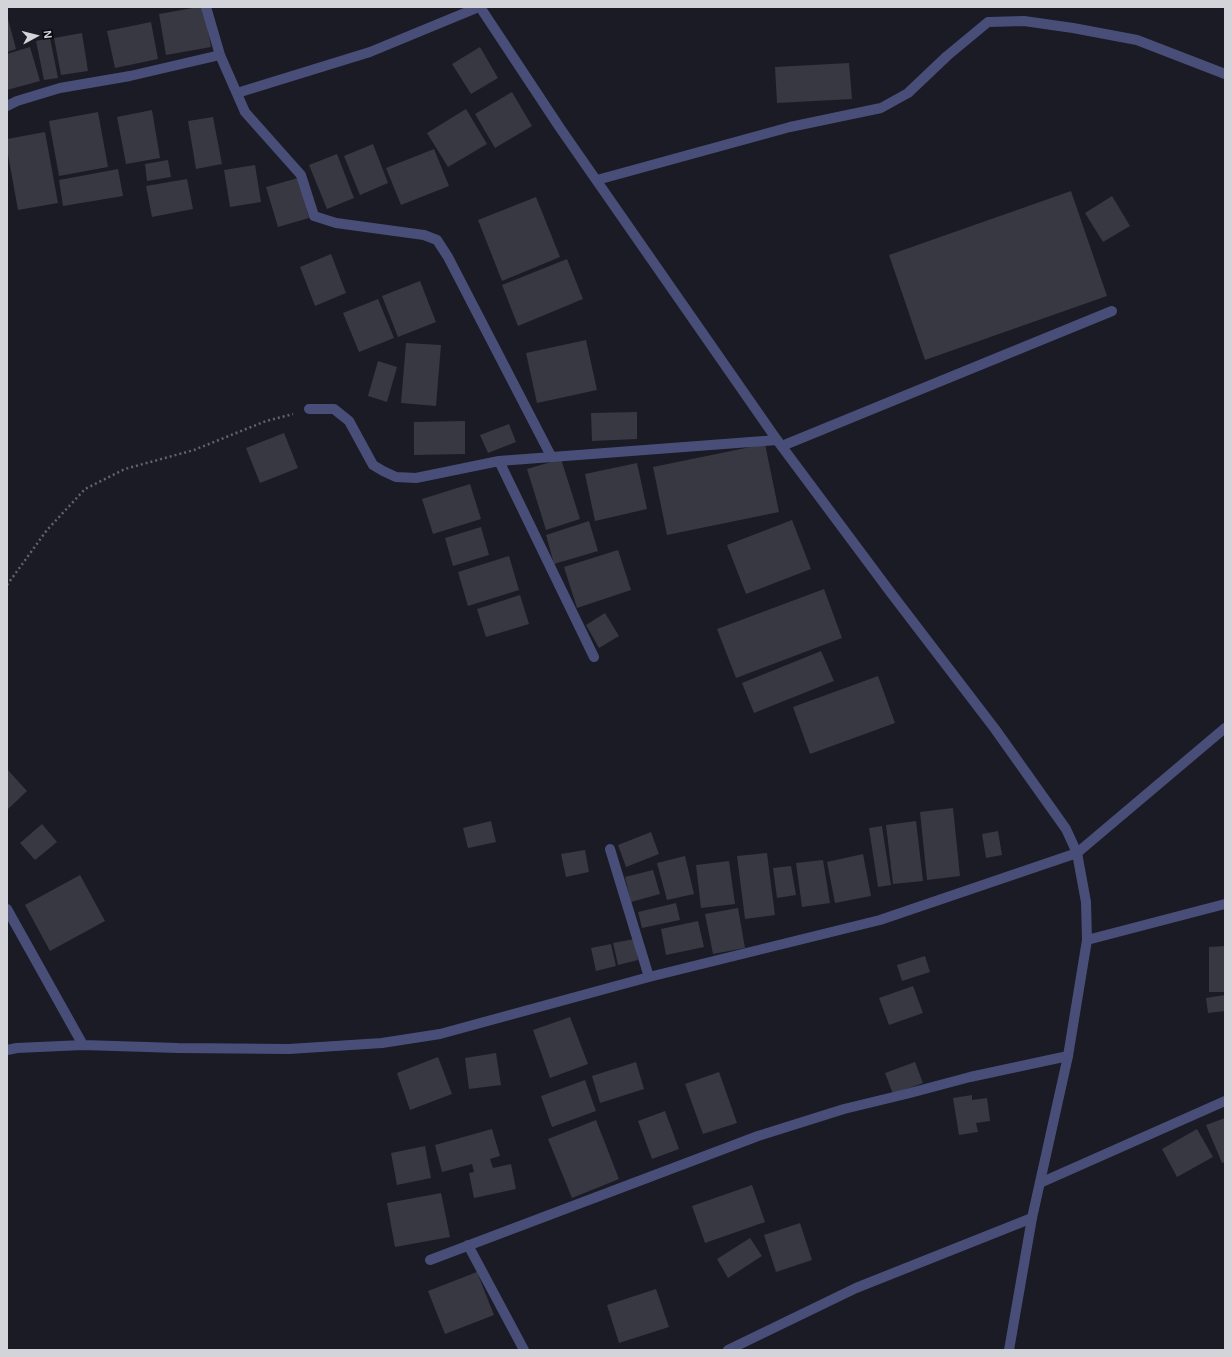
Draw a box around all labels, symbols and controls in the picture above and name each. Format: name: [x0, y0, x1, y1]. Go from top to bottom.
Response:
north arrow: [16, 16, 56, 56]
text: N: [41, 30, 54, 39]

